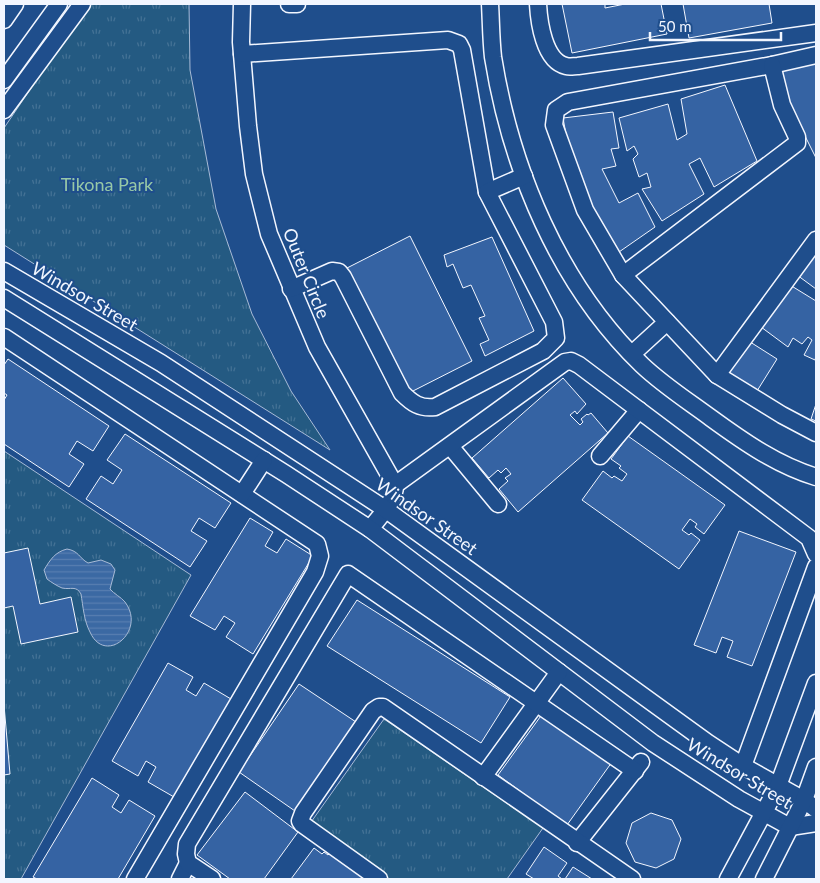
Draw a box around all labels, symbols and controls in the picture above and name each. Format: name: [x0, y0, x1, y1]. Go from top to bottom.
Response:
scale bar: [650, 10, 781, 42]
text: 50 m: [658, 17, 692, 35]
park label: Tikona Park: [61, 173, 154, 195]
street label: Outer Circle: [279, 224, 335, 322]
street label: Windsor Street: [28, 257, 143, 336]
street label: Windsor Street: [372, 473, 483, 560]
street label: Windsor Street: [683, 733, 797, 813]

